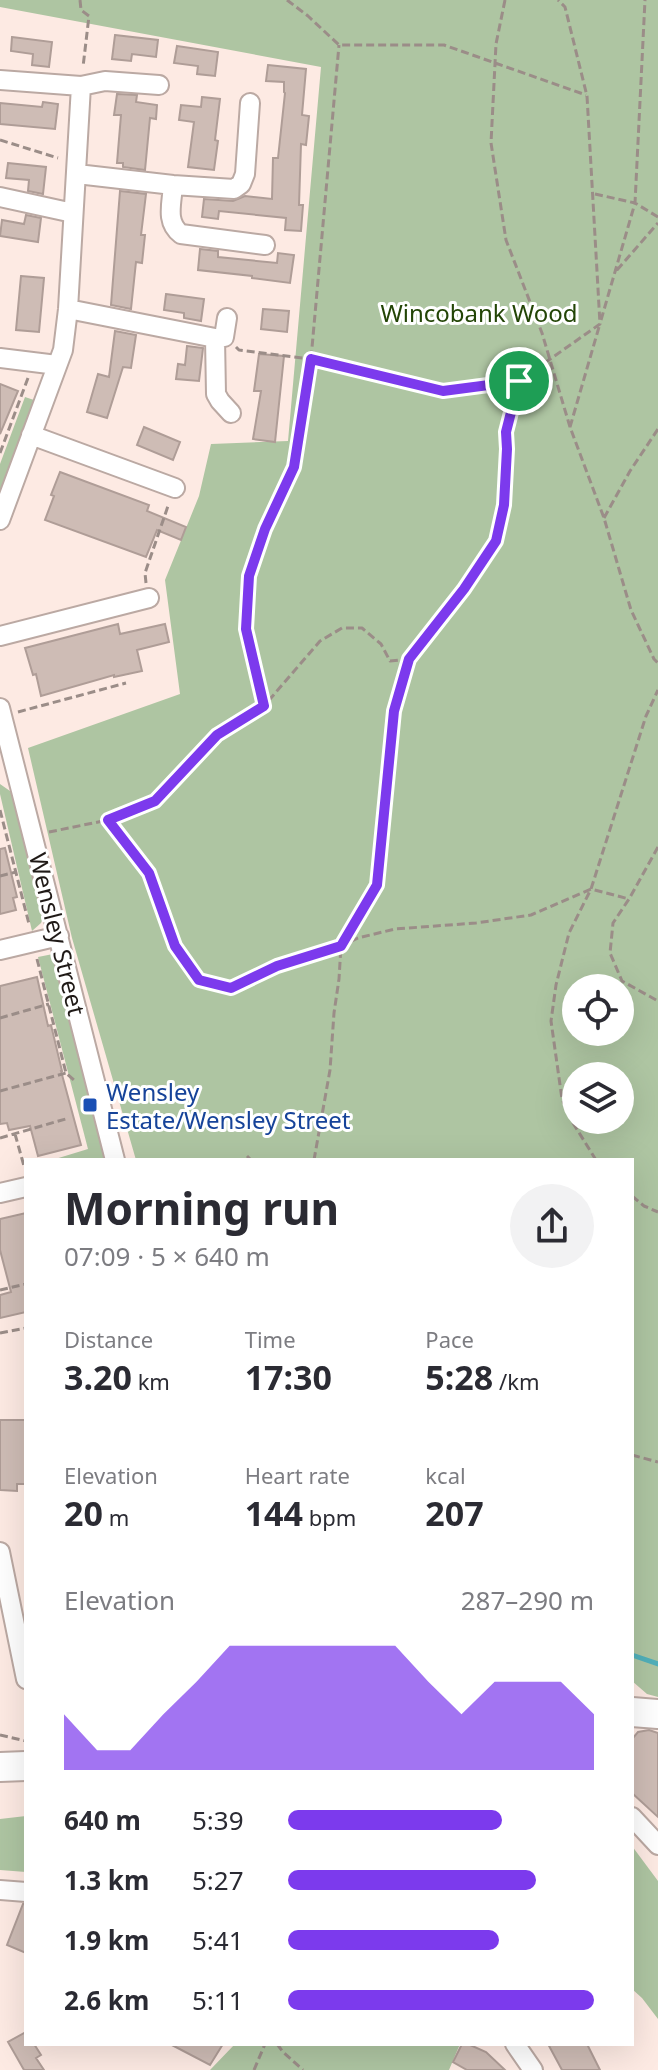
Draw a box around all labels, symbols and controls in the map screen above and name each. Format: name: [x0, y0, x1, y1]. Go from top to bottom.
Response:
park label: Wincobank Wood: [380, 296, 578, 329]
pin: [485, 347, 553, 415]
icon: arrive: [497, 359, 541, 403]
street label: Wensley Street: [22, 849, 94, 1019]
map controls: [562, 974, 634, 1134]
button: locate: [562, 974, 634, 1046]
button: layers: [562, 1062, 634, 1134]
place label: Wensley Estate/Wensley Street: [106, 1075, 351, 1136]
marker: Wensley Estate/Wensley Street: [81, 1096, 99, 1114]
text: Morning run: [64, 1178, 339, 1238]
button: share: [510, 1184, 594, 1268]
text: 07:09 · 5 × 640 m: [64, 1238, 270, 1274]
text: Distance: [64, 1324, 153, 1354]
text: Time: [245, 1324, 296, 1354]
text: Pace: [425, 1324, 474, 1354]
text: 3.20: [64, 1354, 132, 1400]
text: 17:30: [245, 1354, 332, 1400]
text: 5:28: [425, 1354, 493, 1400]
text: km: [132, 1366, 170, 1396]
text: /km: [493, 1366, 539, 1396]
text: Elevation: [64, 1460, 158, 1490]
text: Heart rate: [245, 1460, 350, 1490]
text: kcal: [425, 1460, 466, 1490]
text: 20: [64, 1490, 103, 1536]
text: 144: [245, 1490, 303, 1536]
text: 207: [425, 1490, 484, 1536]
text: m: [103, 1502, 129, 1532]
text: bpm: [303, 1502, 356, 1532]
text: Elevation: [64, 1582, 175, 1618]
text: 287–290 m: [461, 1582, 594, 1618]
text: 640 m: [64, 1802, 141, 1838]
text: 5:39: [192, 1802, 244, 1838]
text: 1.3 km: [64, 1862, 149, 1898]
text: 5:27: [192, 1862, 244, 1898]
text: 1.9 km: [64, 1922, 149, 1958]
text: 5:41: [192, 1922, 244, 1958]
text: 2.6 km: [64, 1982, 149, 2018]
text: 5:11: [192, 1982, 244, 2018]

